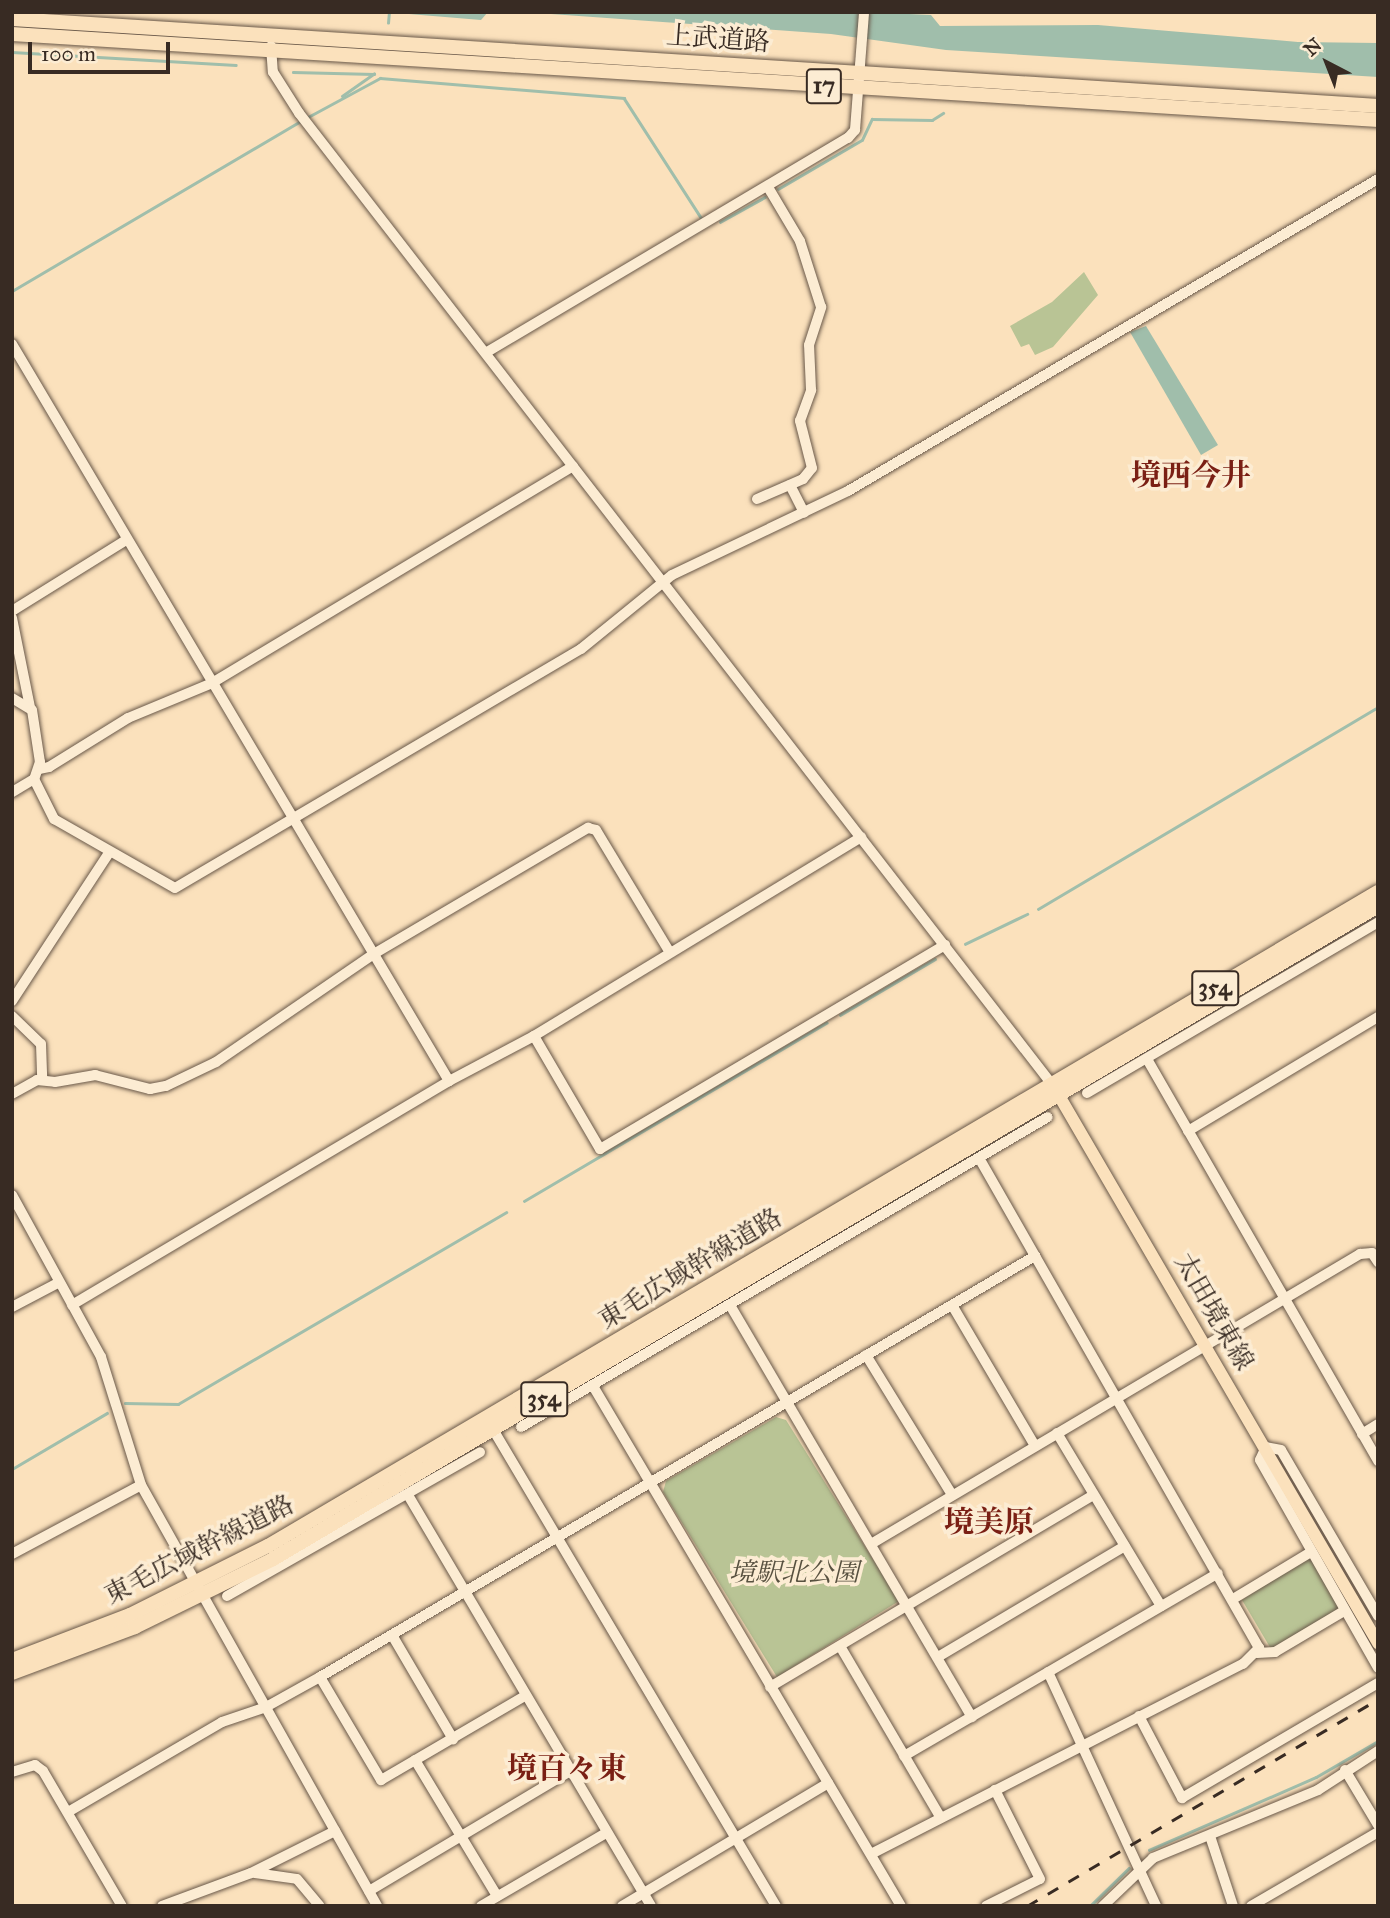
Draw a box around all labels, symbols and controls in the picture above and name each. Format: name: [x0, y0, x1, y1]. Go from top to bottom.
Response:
street label: 上武道路: [665, 20, 771, 58]
scale bar: [32, 28, 173, 72]
north arrow: [1292, 28, 1362, 98]
text: N: [1299, 33, 1326, 61]
text: 100 m: [41, 41, 96, 67]
road number: 17: [805, 66, 843, 106]
district label: 境西今井: [1131, 457, 1251, 493]
road number: 354: [1190, 968, 1240, 1008]
street label: 東毛広域幹線道路: [593, 1202, 787, 1336]
street label: 太田境東線: [1168, 1248, 1260, 1376]
road number: 354: [520, 1378, 568, 1420]
street label: 東毛広域幹線道路: [99, 1489, 299, 1611]
district label: 境美原: [944, 1504, 1034, 1540]
park label: 境駅北公園: [729, 1557, 859, 1589]
district label: 境百々東: [507, 1750, 627, 1786]

